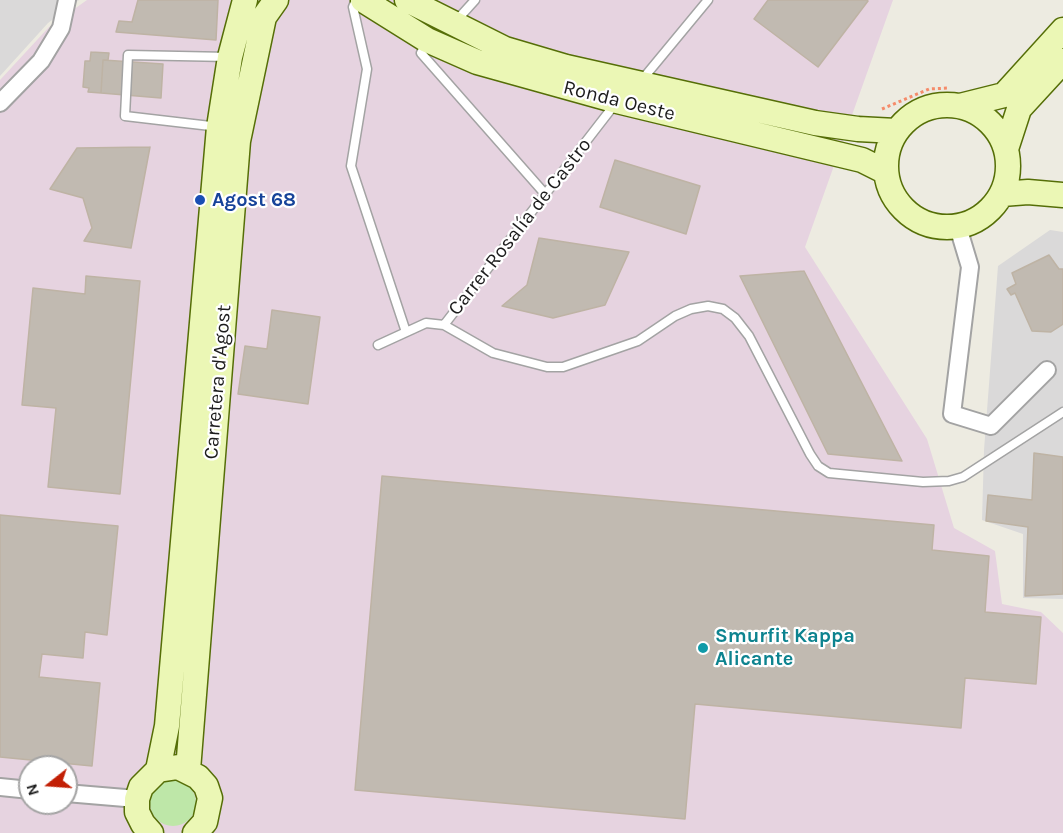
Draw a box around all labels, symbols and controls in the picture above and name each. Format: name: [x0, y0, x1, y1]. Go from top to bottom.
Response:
street label: Ronda Oeste: [561, 76, 677, 126]
street label: Carrer Rosalía de Castro: [443, 134, 597, 320]
place label: Agost 68: [212, 188, 296, 212]
marker: Agost 68: [193, 193, 207, 207]
street label: Carretera d'Agost: [199, 304, 237, 460]
place label: Smurfit Kappa Alicante: [715, 624, 855, 671]
marker: Smurfit Kappa Alicante: [696, 641, 710, 655]
north arrow: [18, 755, 78, 815]
text: N: [21, 782, 43, 798]

